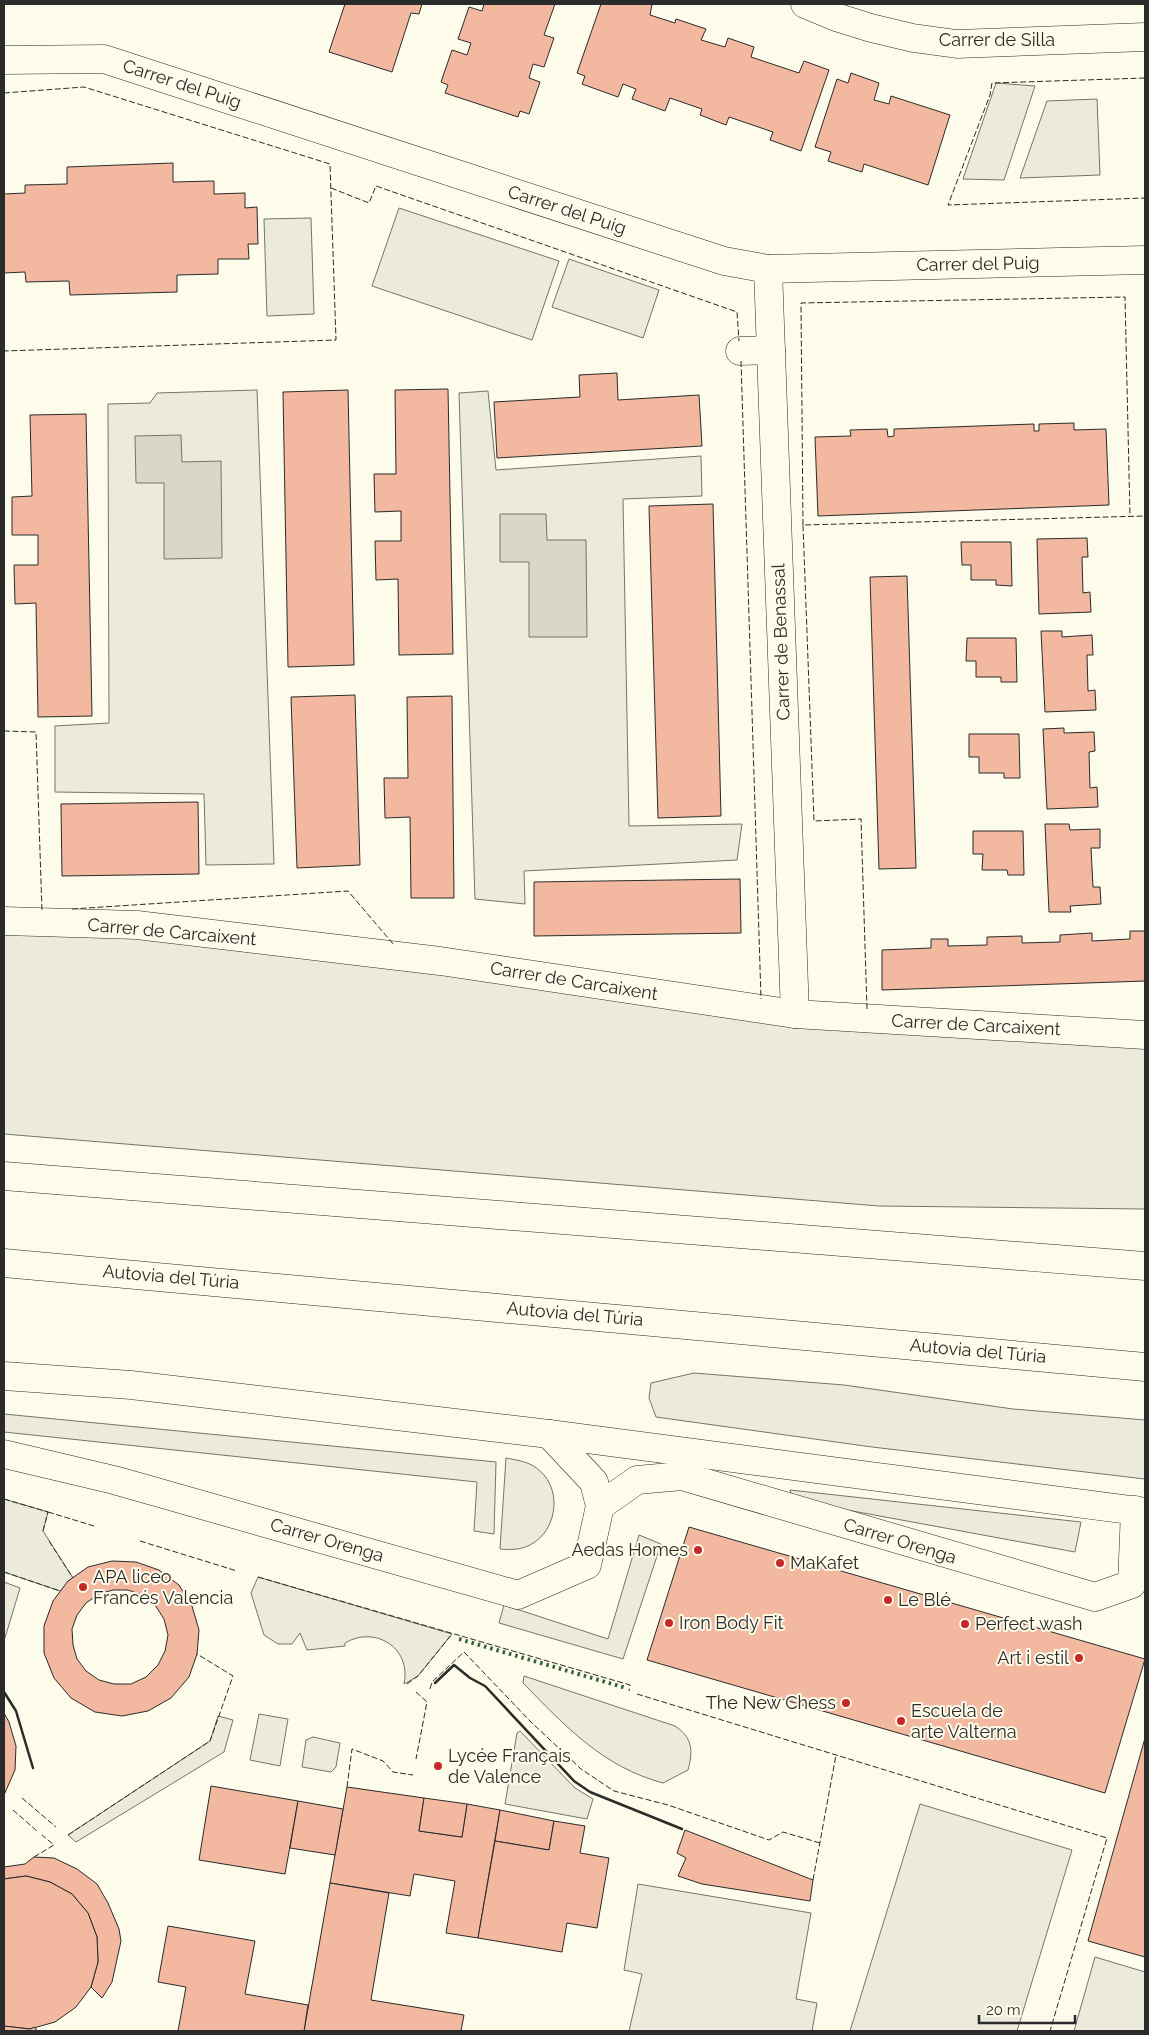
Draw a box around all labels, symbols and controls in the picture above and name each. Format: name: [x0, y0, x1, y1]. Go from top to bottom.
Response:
street label: Carrer de Silla: [939, 29, 1055, 50]
street label: Carrer del Puig: [120, 55, 244, 113]
street label: Carrer del Puig: [505, 181, 629, 239]
street label: Carrer del Puig: [916, 252, 1040, 275]
street label: Carrer de Benassal: [767, 563, 794, 721]
street label: Carrer de Carcaixent: [87, 914, 257, 949]
street label: Carrer de Carcaixent: [489, 957, 659, 1004]
street label: Carrer de Carcaixent: [891, 1010, 1061, 1039]
street label: Autovia del Túria: [102, 1260, 240, 1293]
street label: Autovia del Túria: [506, 1297, 644, 1330]
street label: Autovia del Túria: [909, 1334, 1047, 1367]
street label: Carrer Orenga: [268, 1513, 386, 1566]
street label: Carrer Orenga: [841, 1513, 959, 1568]
place label: Aedas Homes: [572, 1539, 688, 1560]
marker: Aedas Homes: [692, 1544, 704, 1556]
place label: MaKafet: [790, 1552, 859, 1573]
marker: MaKafet: [774, 1557, 786, 1569]
place label: APA liceo Francés Valencia: [93, 1566, 233, 1608]
marker: APA liceo Francés Valencia: [77, 1581, 89, 1593]
place label: Le Blé: [898, 1589, 951, 1610]
marker: Le Blé: [882, 1594, 894, 1606]
place label: Iron Body Fit: [679, 1612, 784, 1633]
place label: Perfect wash: [975, 1613, 1083, 1634]
marker: Iron Body Fit: [663, 1617, 675, 1629]
marker: Perfect wash: [959, 1618, 971, 1630]
place label: Art i estil: [997, 1647, 1069, 1668]
marker: Art i estil: [1073, 1652, 1085, 1664]
place label: The New Chess: [706, 1692, 836, 1713]
marker: The New Chess: [840, 1697, 852, 1709]
place label: Escuela de arte Valterna: [911, 1700, 1017, 1742]
marker: Escuela de arte Valterna: [895, 1715, 907, 1727]
place label: Lycée Français de Valence: [448, 1745, 571, 1787]
marker: Lycée Français de Valence: [432, 1760, 444, 1772]
scale bar: [979, 1992, 1075, 2024]
text: 20 m: [986, 2001, 1021, 2019]

